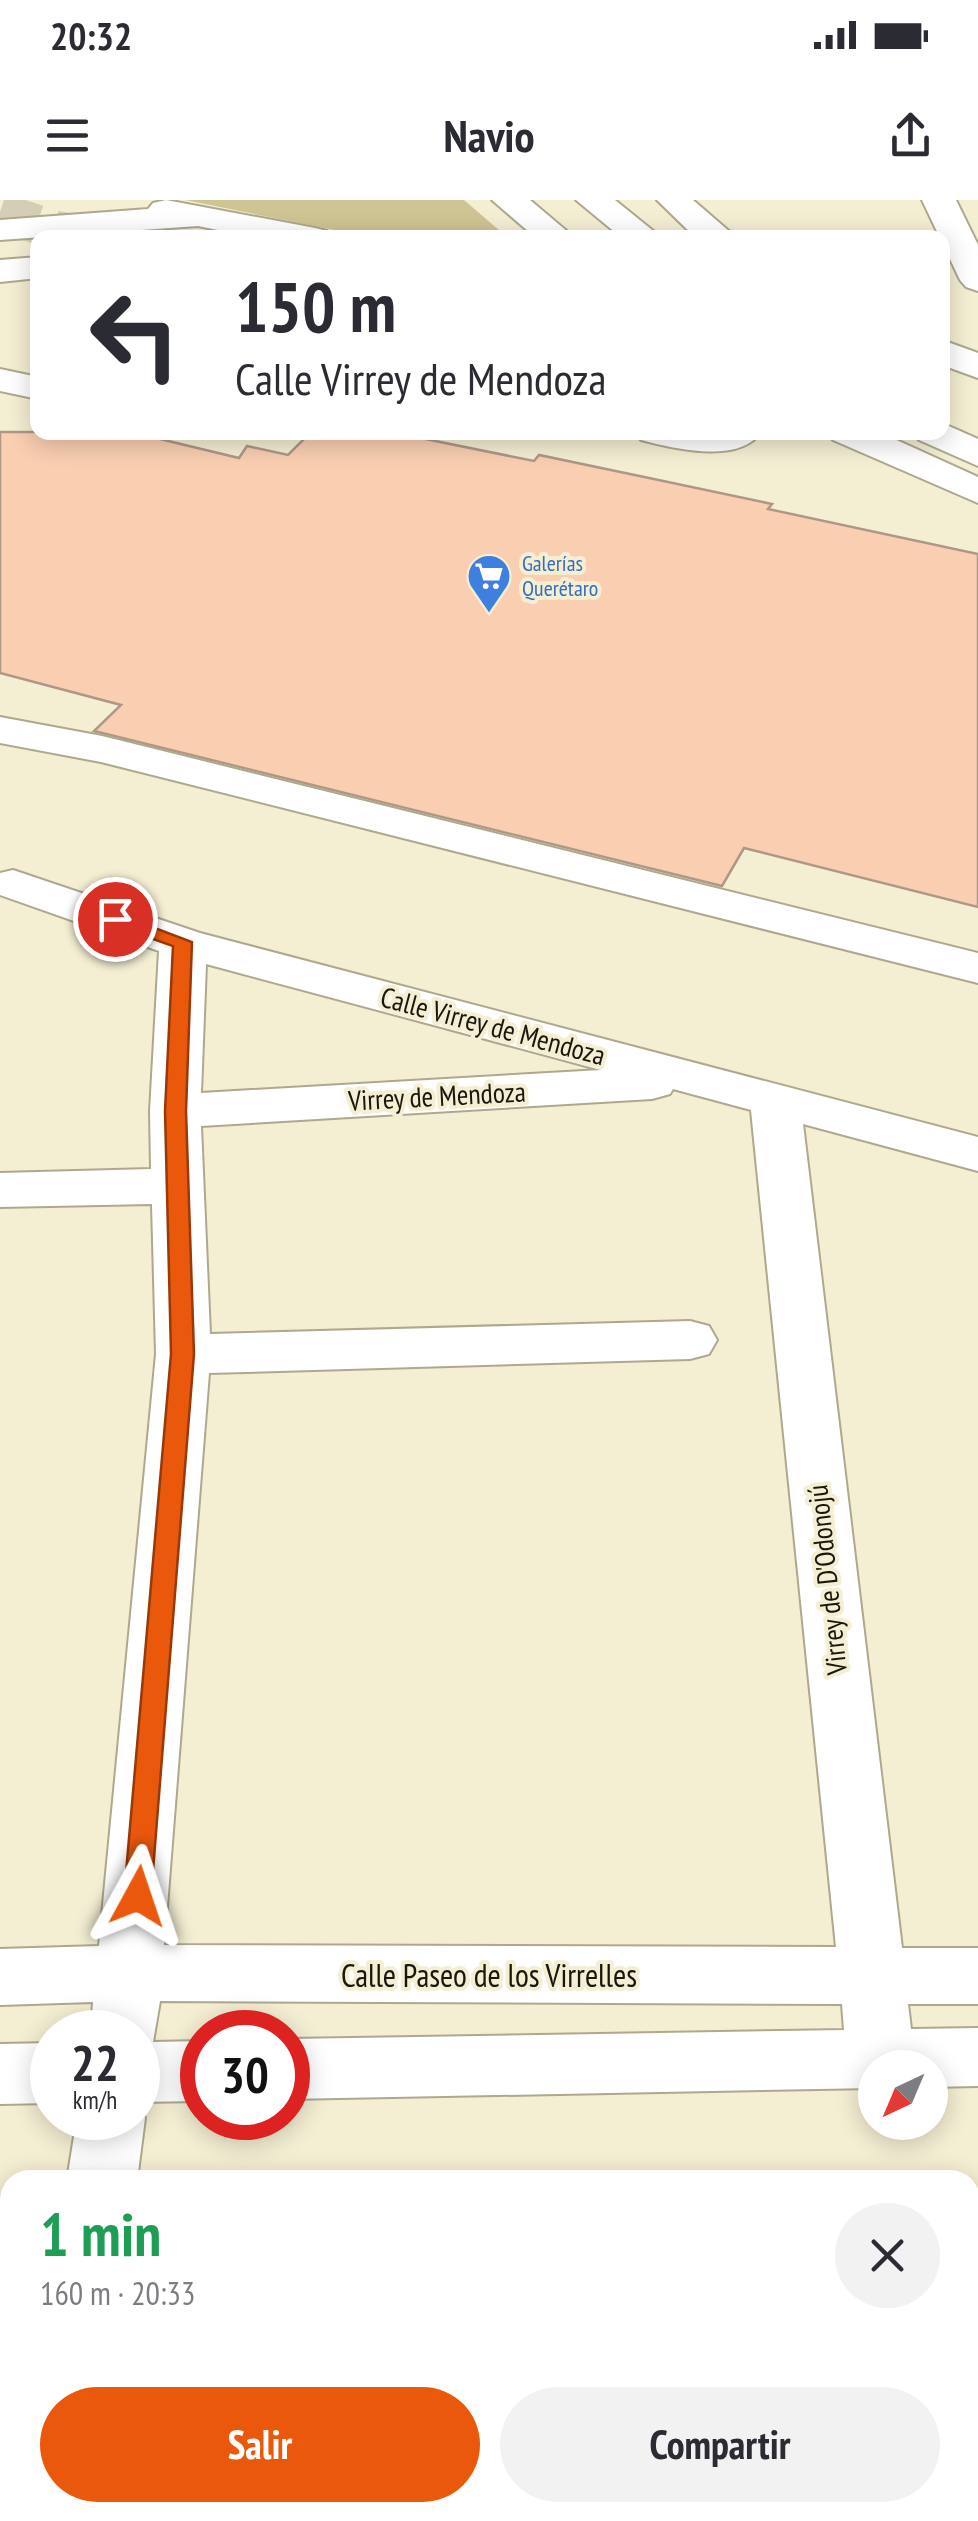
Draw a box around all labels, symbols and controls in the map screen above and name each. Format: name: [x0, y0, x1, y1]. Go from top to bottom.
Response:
text: 20:32: [50, 11, 132, 60]
text: Navio: [444, 106, 535, 164]
icon: menu: [40, 108, 95, 163]
icon: share: [883, 108, 938, 163]
text: 150 m: [235, 261, 396, 351]
icon: left: [70, 270, 200, 400]
text: Calle Virrey de Mendoza: [235, 349, 606, 407]
place label: Galerías Querétaro: [522, 549, 598, 602]
supermarket icon: Galerías Querétaro: [466, 553, 512, 614]
pin: [73, 877, 158, 962]
icon: arrive: [88, 892, 143, 947]
street label: Calle Virrey de Mendoza: [377, 978, 610, 1073]
street label: Virrey de Mendoza: [346, 1072, 527, 1119]
street label: Virrey de D'Odonojú: [798, 1483, 855, 1678]
position arrow: [86, 1844, 190, 1948]
street label: Calle Paseo de los Virrelles: [341, 1954, 637, 1996]
speed limit sign: 30: [180, 2010, 310, 2140]
text: 22: [71, 2030, 119, 2095]
north arrow: [858, 2050, 948, 2140]
map controls: [858, 2050, 948, 2140]
text: km/h: [73, 2084, 117, 2116]
text: 1 min: [40, 2195, 161, 2273]
button: close: [835, 2203, 940, 2308]
text: 160 m · 20:33: [40, 2272, 195, 2314]
button: Salir: [40, 2387, 480, 2502]
button: Compartir: [500, 2387, 940, 2502]

